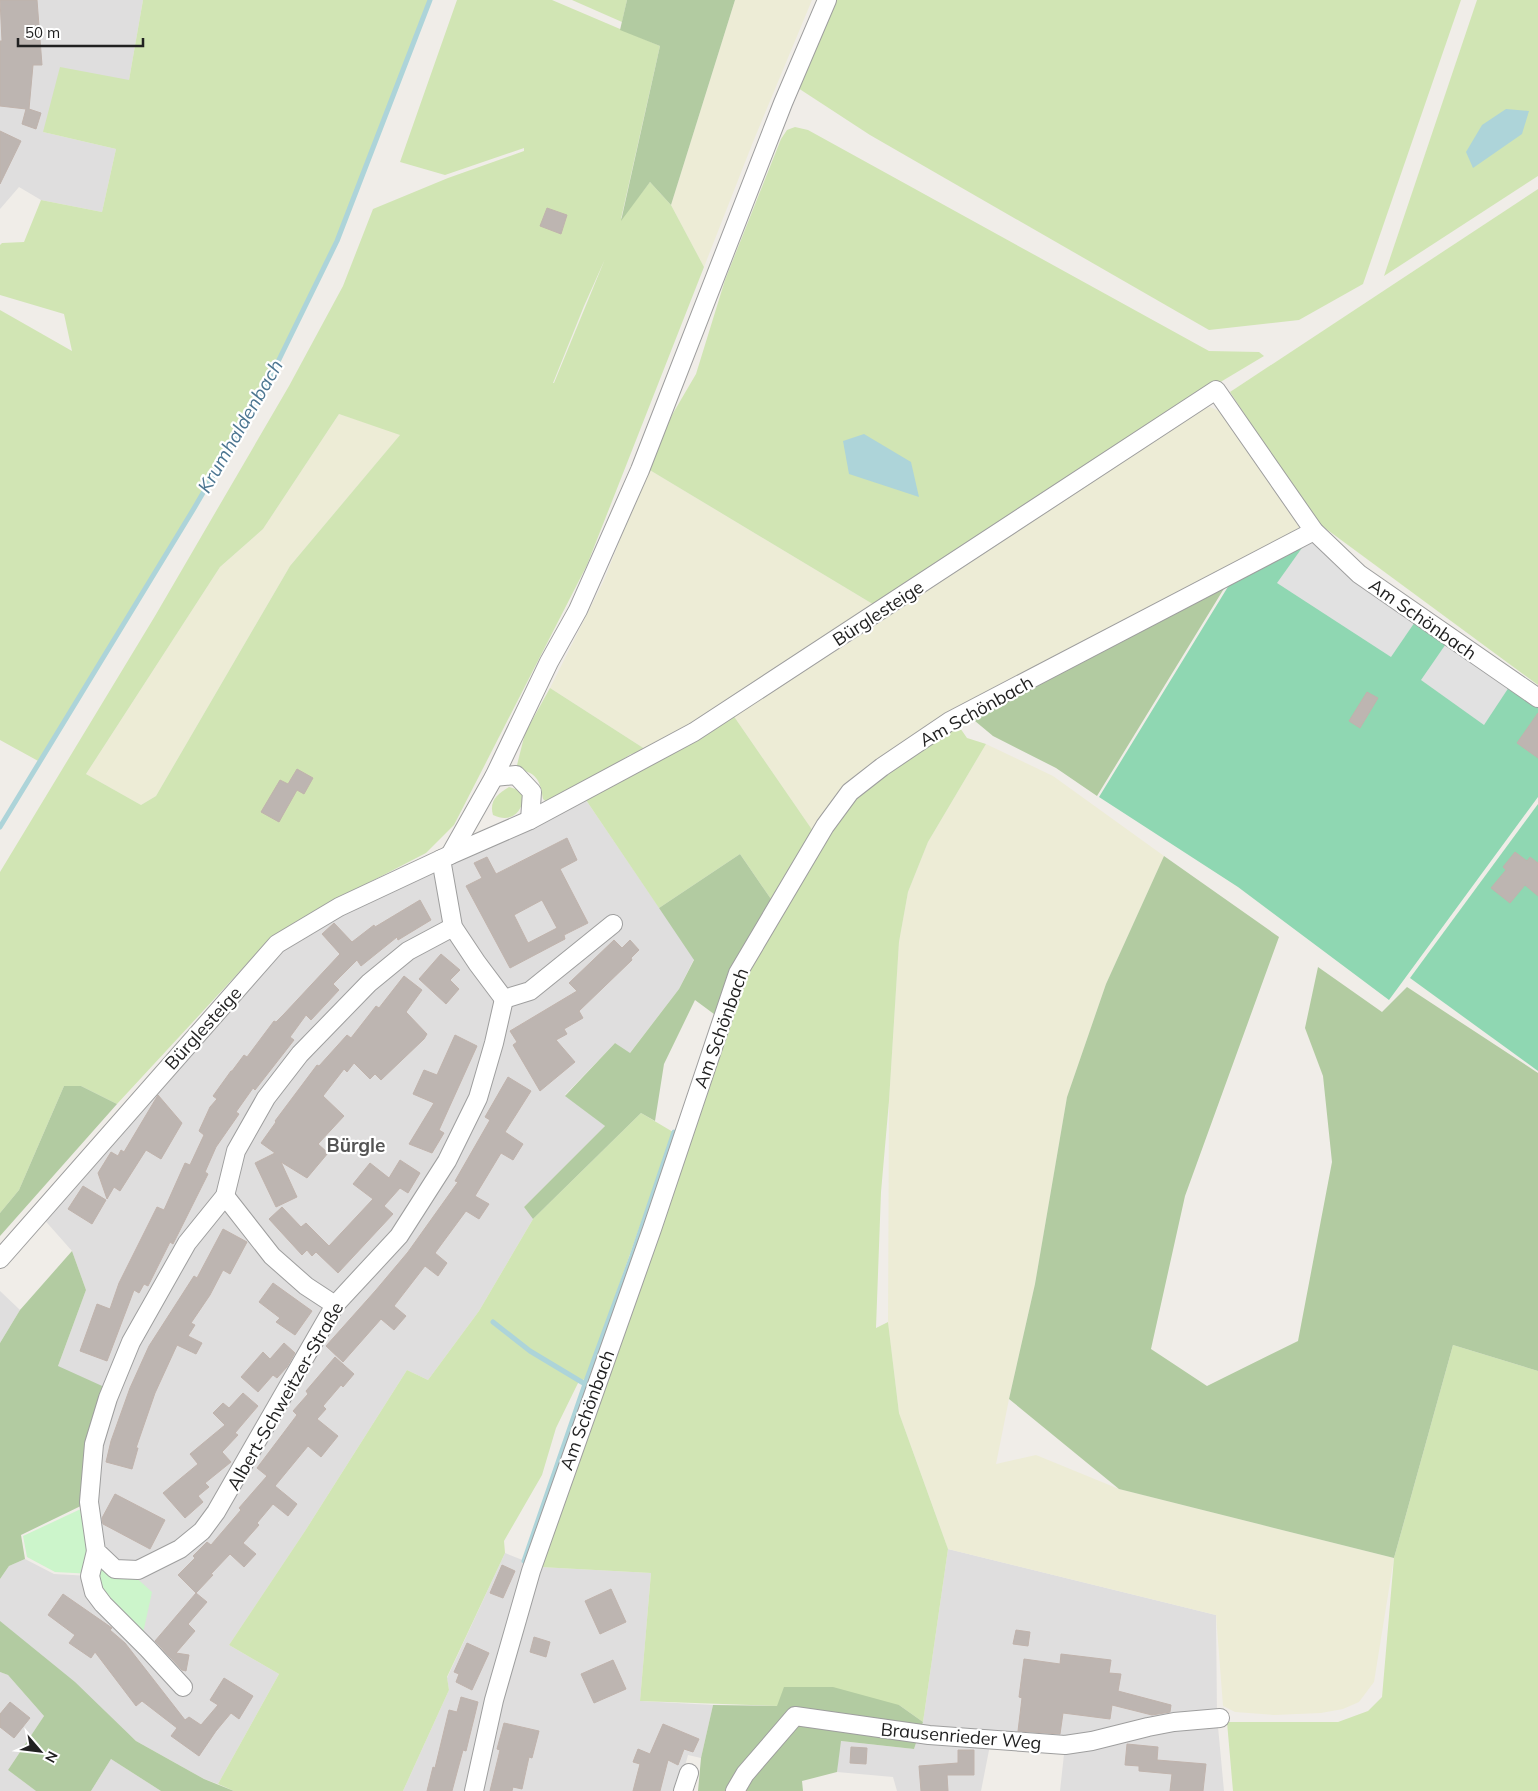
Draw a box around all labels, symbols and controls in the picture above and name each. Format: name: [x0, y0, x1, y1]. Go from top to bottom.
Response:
scale bar: [18, 15, 142, 47]
text: 50 m: [25, 23, 60, 42]
water label: Krumhaldenbach: [192, 355, 288, 497]
street label: Am Schönbach: [1365, 573, 1481, 665]
street label: Bürglesteige: [828, 575, 928, 651]
street label: Am Schönbach: [915, 670, 1037, 752]
street label: Am Schönbach: [689, 965, 753, 1091]
street label: Bürglesteige: [160, 982, 246, 1074]
district label: Bürgle: [327, 1133, 385, 1157]
street label: Albert-Schweitzer-Straße: [222, 1298, 348, 1494]
street label: Am Schönbach: [555, 1347, 619, 1473]
street label: Brausenrieder Weg: [880, 1718, 1042, 1754]
north arrow: [15, 1726, 65, 1776]
text: N: [41, 1748, 62, 1766]

